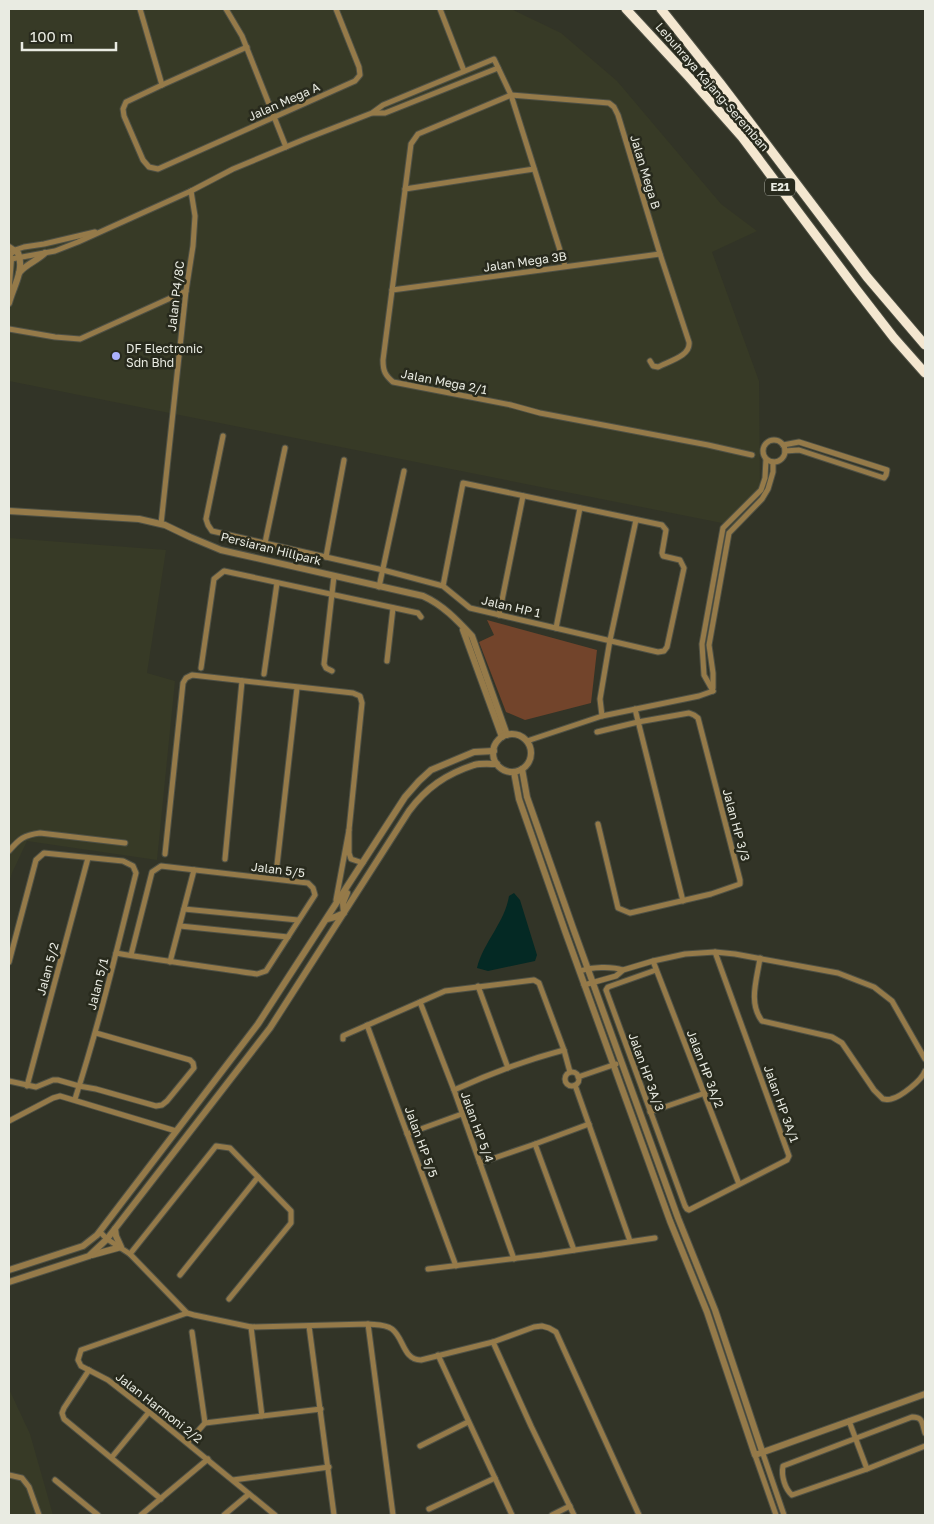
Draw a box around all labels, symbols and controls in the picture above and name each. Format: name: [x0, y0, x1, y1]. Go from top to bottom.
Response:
street label: Lebuhraya Kajang-Seremban: [652, 19, 772, 154]
scale bar: [22, 20, 116, 52]
text: 100 m: [30, 27, 73, 45]
street label: Jalan Mega A: [246, 79, 322, 124]
street label: Jalan Mega B: [627, 133, 664, 211]
road number: E21: [765, 178, 795, 196]
street label: Jalan Mega 3B: [482, 248, 568, 275]
street label: Jalan P4/8C: [164, 260, 187, 332]
place label: DF Electronic Sdn Bhd: [126, 341, 203, 370]
marker: DF Electronic Sdn Bhd: [110, 350, 122, 362]
street label: Jalan Mega 2/1: [400, 366, 489, 397]
street label: Persiaran Hillpark: [219, 529, 323, 568]
street label: Jalan HP 1: [480, 592, 542, 621]
street label: Jalan HP 3/3: [720, 787, 753, 863]
street label: Jalan 5/5: [250, 859, 306, 880]
street label: Jalan 5/2: [33, 941, 62, 997]
street label: Jalan 5/1: [84, 956, 111, 1011]
street label: Jalan HP 3A/2: [684, 1028, 727, 1110]
street label: Jalan HP 3A/3: [625, 1031, 668, 1113]
street label: Jalan HP 3A/1: [761, 1063, 802, 1145]
street label: Jalan HP 5/4: [458, 1089, 497, 1164]
street label: Jalan HP 5/5: [402, 1104, 441, 1179]
street label: Jalan Harmoni 2/2: [113, 1369, 206, 1446]

